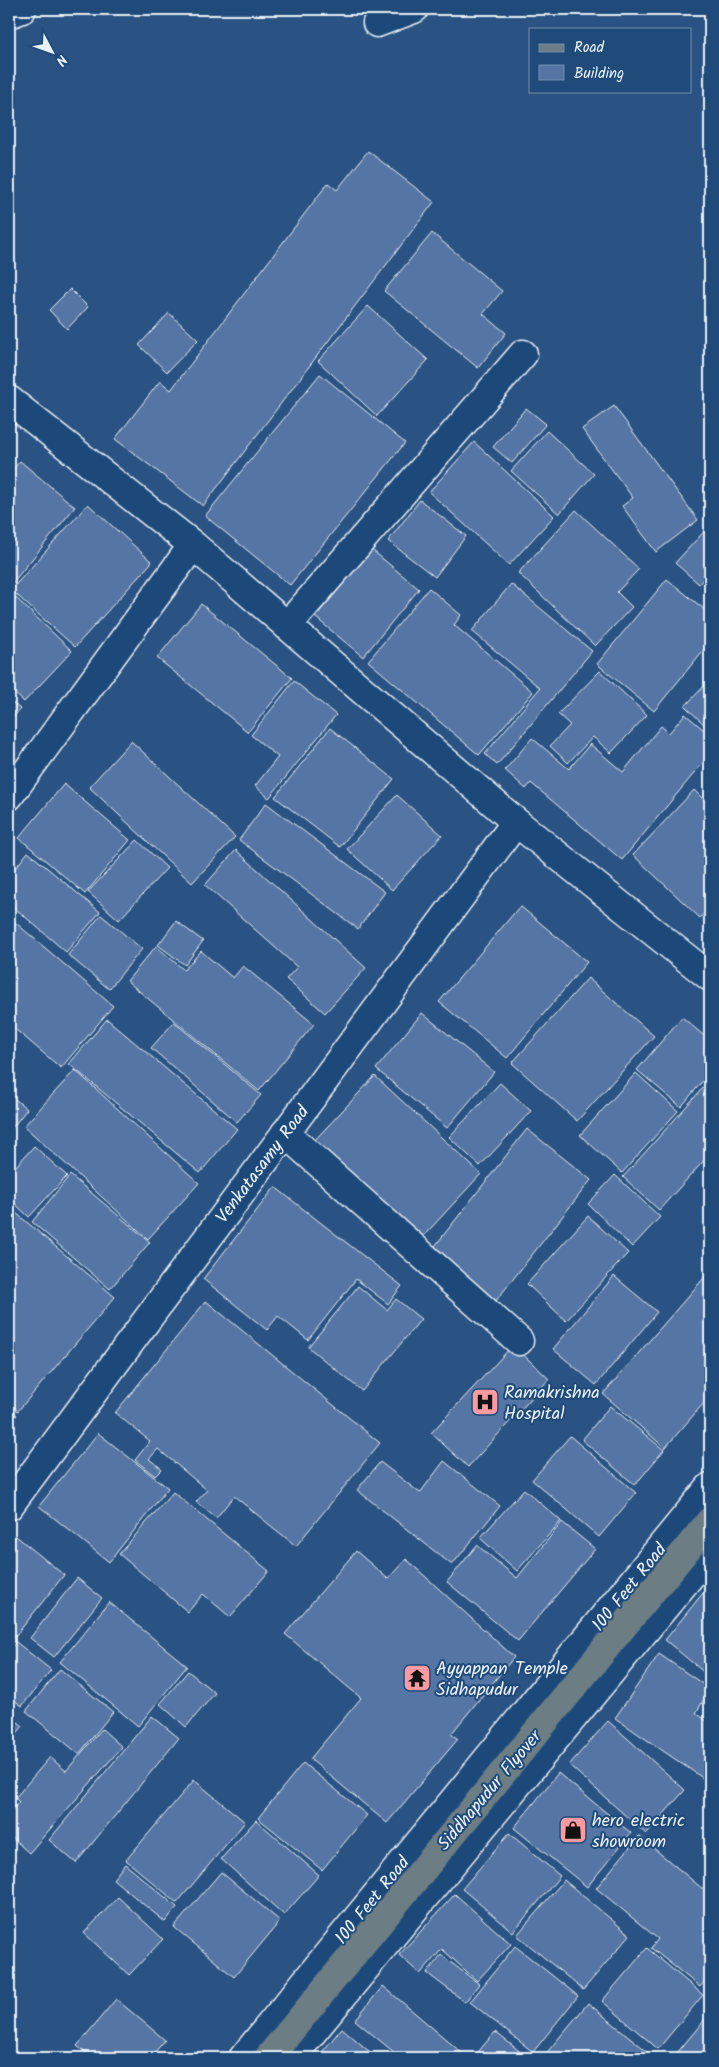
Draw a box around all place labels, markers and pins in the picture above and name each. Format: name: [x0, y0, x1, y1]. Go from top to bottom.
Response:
place label: Ramakrishna Hospital: [504, 1379, 600, 1429]
hospital icon: Ramakrishna Hospital: [470, 1387, 500, 1417]
place label: Ayyappan Temple Sidhapudur: [436, 1655, 568, 1705]
temple icon: Ayyappan Temple Sidhapudur: [402, 1663, 432, 1693]
place label: hero electric showroom: [592, 1807, 685, 1857]
shop icon: hero electric showroom: [558, 1815, 588, 1845]

